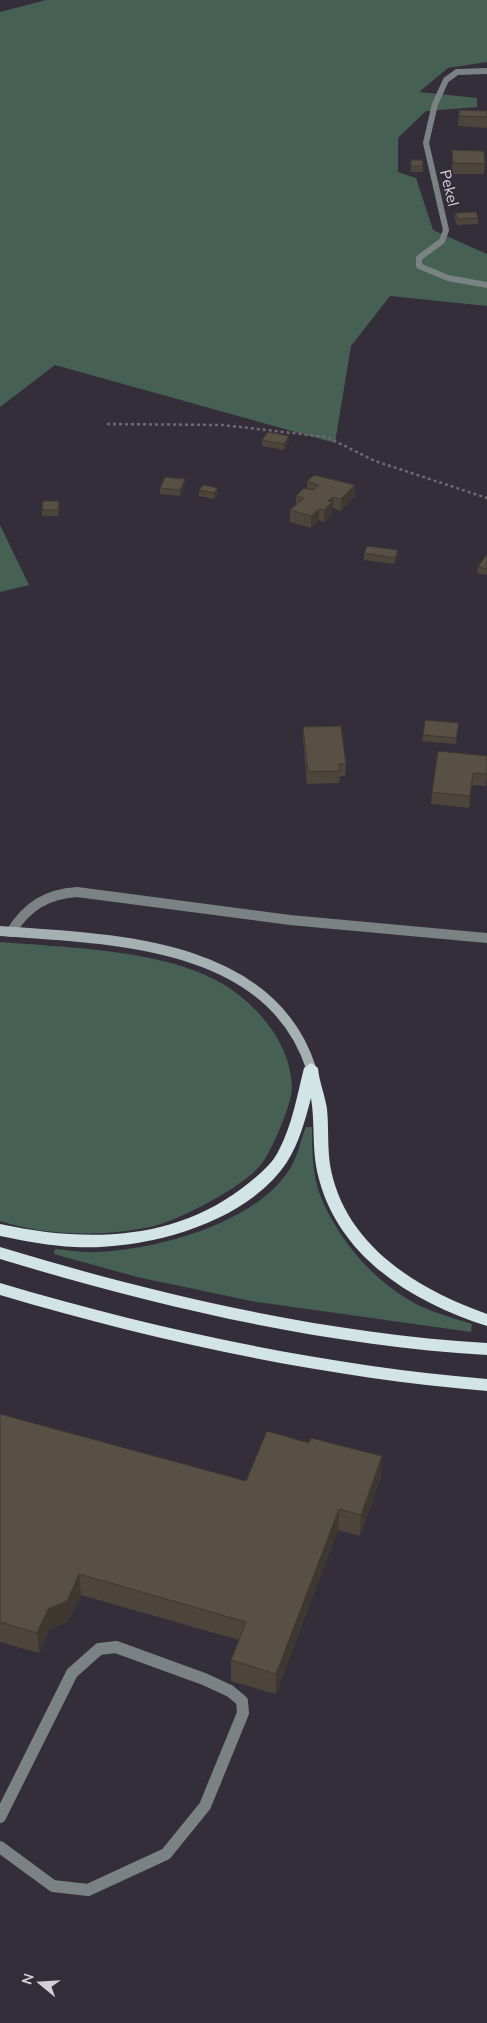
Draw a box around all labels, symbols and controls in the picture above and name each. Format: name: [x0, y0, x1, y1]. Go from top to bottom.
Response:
street label: Pekel: [436, 168, 463, 208]
north arrow: [15, 1958, 65, 2008]
text: N: [17, 1971, 38, 1987]

